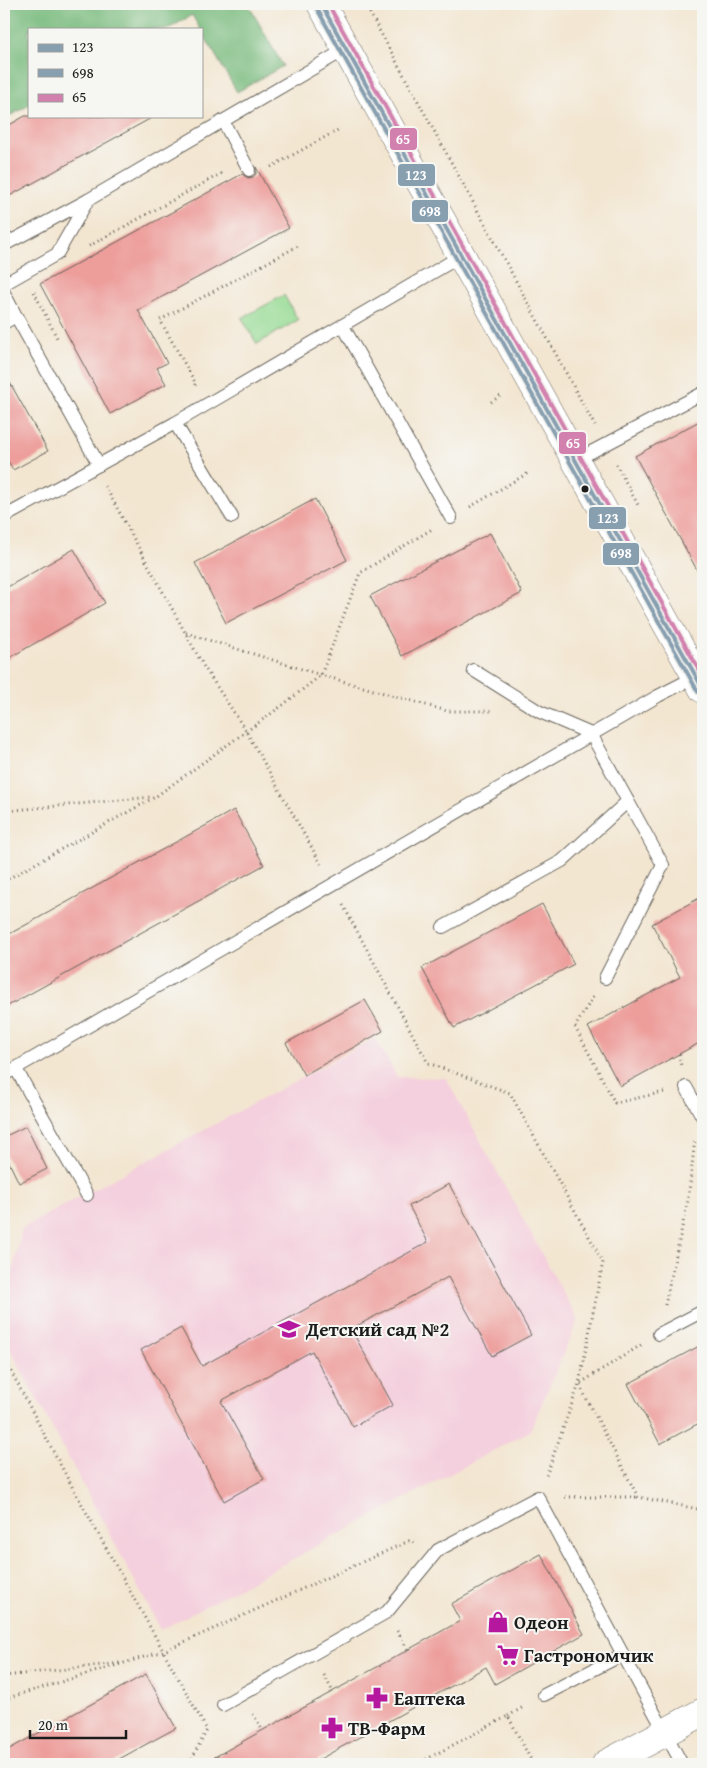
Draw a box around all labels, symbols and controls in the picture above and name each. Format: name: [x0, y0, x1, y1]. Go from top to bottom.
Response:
legend: [28, 28, 202, 118]
text: 123: [72, 36, 94, 57]
text: 698: [72, 62, 94, 83]
text: 65: [72, 86, 86, 107]
line badge: 65: [389, 127, 418, 151]
text: 65: [396, 129, 410, 149]
line badge: 123: [397, 163, 436, 187]
text: 123: [405, 165, 427, 185]
line badge: 698: [411, 199, 449, 223]
text: 698: [419, 201, 441, 221]
line badge: 65: [558, 431, 587, 455]
text: 65: [566, 433, 580, 453]
unlabelled marker: [580, 484, 590, 494]
line badge: 123: [588, 506, 627, 530]
text: 123: [597, 508, 619, 528]
line badge: 698: [602, 542, 640, 566]
text: 698: [610, 543, 632, 563]
place label: Детский сад №2: [305, 1315, 449, 1343]
school or university icon: Детский сад №2: [276, 1316, 302, 1342]
place label: Одеон: [514, 1608, 569, 1636]
shop icon: Одеон: [485, 1609, 511, 1635]
place label: Гастрономчик: [524, 1641, 654, 1669]
supermarket icon: Гастрономчик: [495, 1642, 521, 1668]
place label: Еаптека: [394, 1684, 466, 1712]
pharmacy icon: Еаптека: [364, 1685, 390, 1711]
scale bar: [30, 1708, 126, 1740]
text: 20 m: [38, 1714, 69, 1735]
place label: ТВ-Фарм: [348, 1714, 426, 1742]
pharmacy icon: ТВ-Фарм: [319, 1715, 345, 1741]

